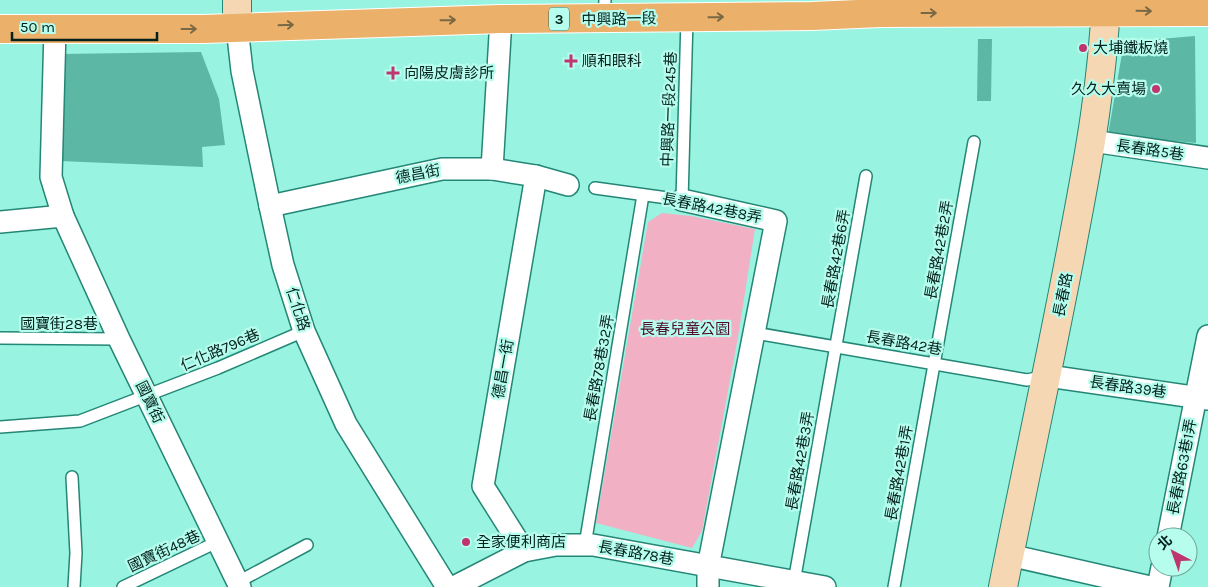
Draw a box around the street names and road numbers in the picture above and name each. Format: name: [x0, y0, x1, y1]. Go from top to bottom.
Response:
road number: 3: [549, 8, 569, 30]
street label: 中興路一段: [581, 9, 657, 29]
street label: 中興路一段245巷: [658, 51, 680, 167]
street label: 長春路5巷: [1115, 136, 1185, 164]
street label: 德昌街: [394, 161, 442, 187]
street label: 長春路42巷8弄: [661, 190, 763, 226]
street label: 長春路42巷2弄: [921, 199, 957, 301]
street label: 長春路42巷6弄: [818, 208, 854, 310]
street label: 長春路: [1050, 271, 1076, 319]
street label: 仁化路: [282, 285, 314, 333]
street label: 長春路78巷32弄: [581, 313, 617, 423]
street label: 國寶街28巷: [20, 315, 98, 333]
street label: 仁化路796巷: [178, 325, 262, 375]
street label: 長春路42巷: [864, 327, 944, 359]
street label: 德昌一街: [489, 338, 517, 400]
street label: 長春路39巷: [1088, 373, 1168, 401]
street label: 國寶街: [132, 378, 168, 426]
street label: 長春路42巷3弄: [782, 410, 818, 512]
street label: 長春路63巷1弄: [1164, 417, 1200, 517]
street label: 長春路42巷1弄: [882, 424, 916, 522]
street label: 國寶街48巷: [125, 526, 203, 576]
street label: 長春路78巷: [597, 538, 675, 568]

